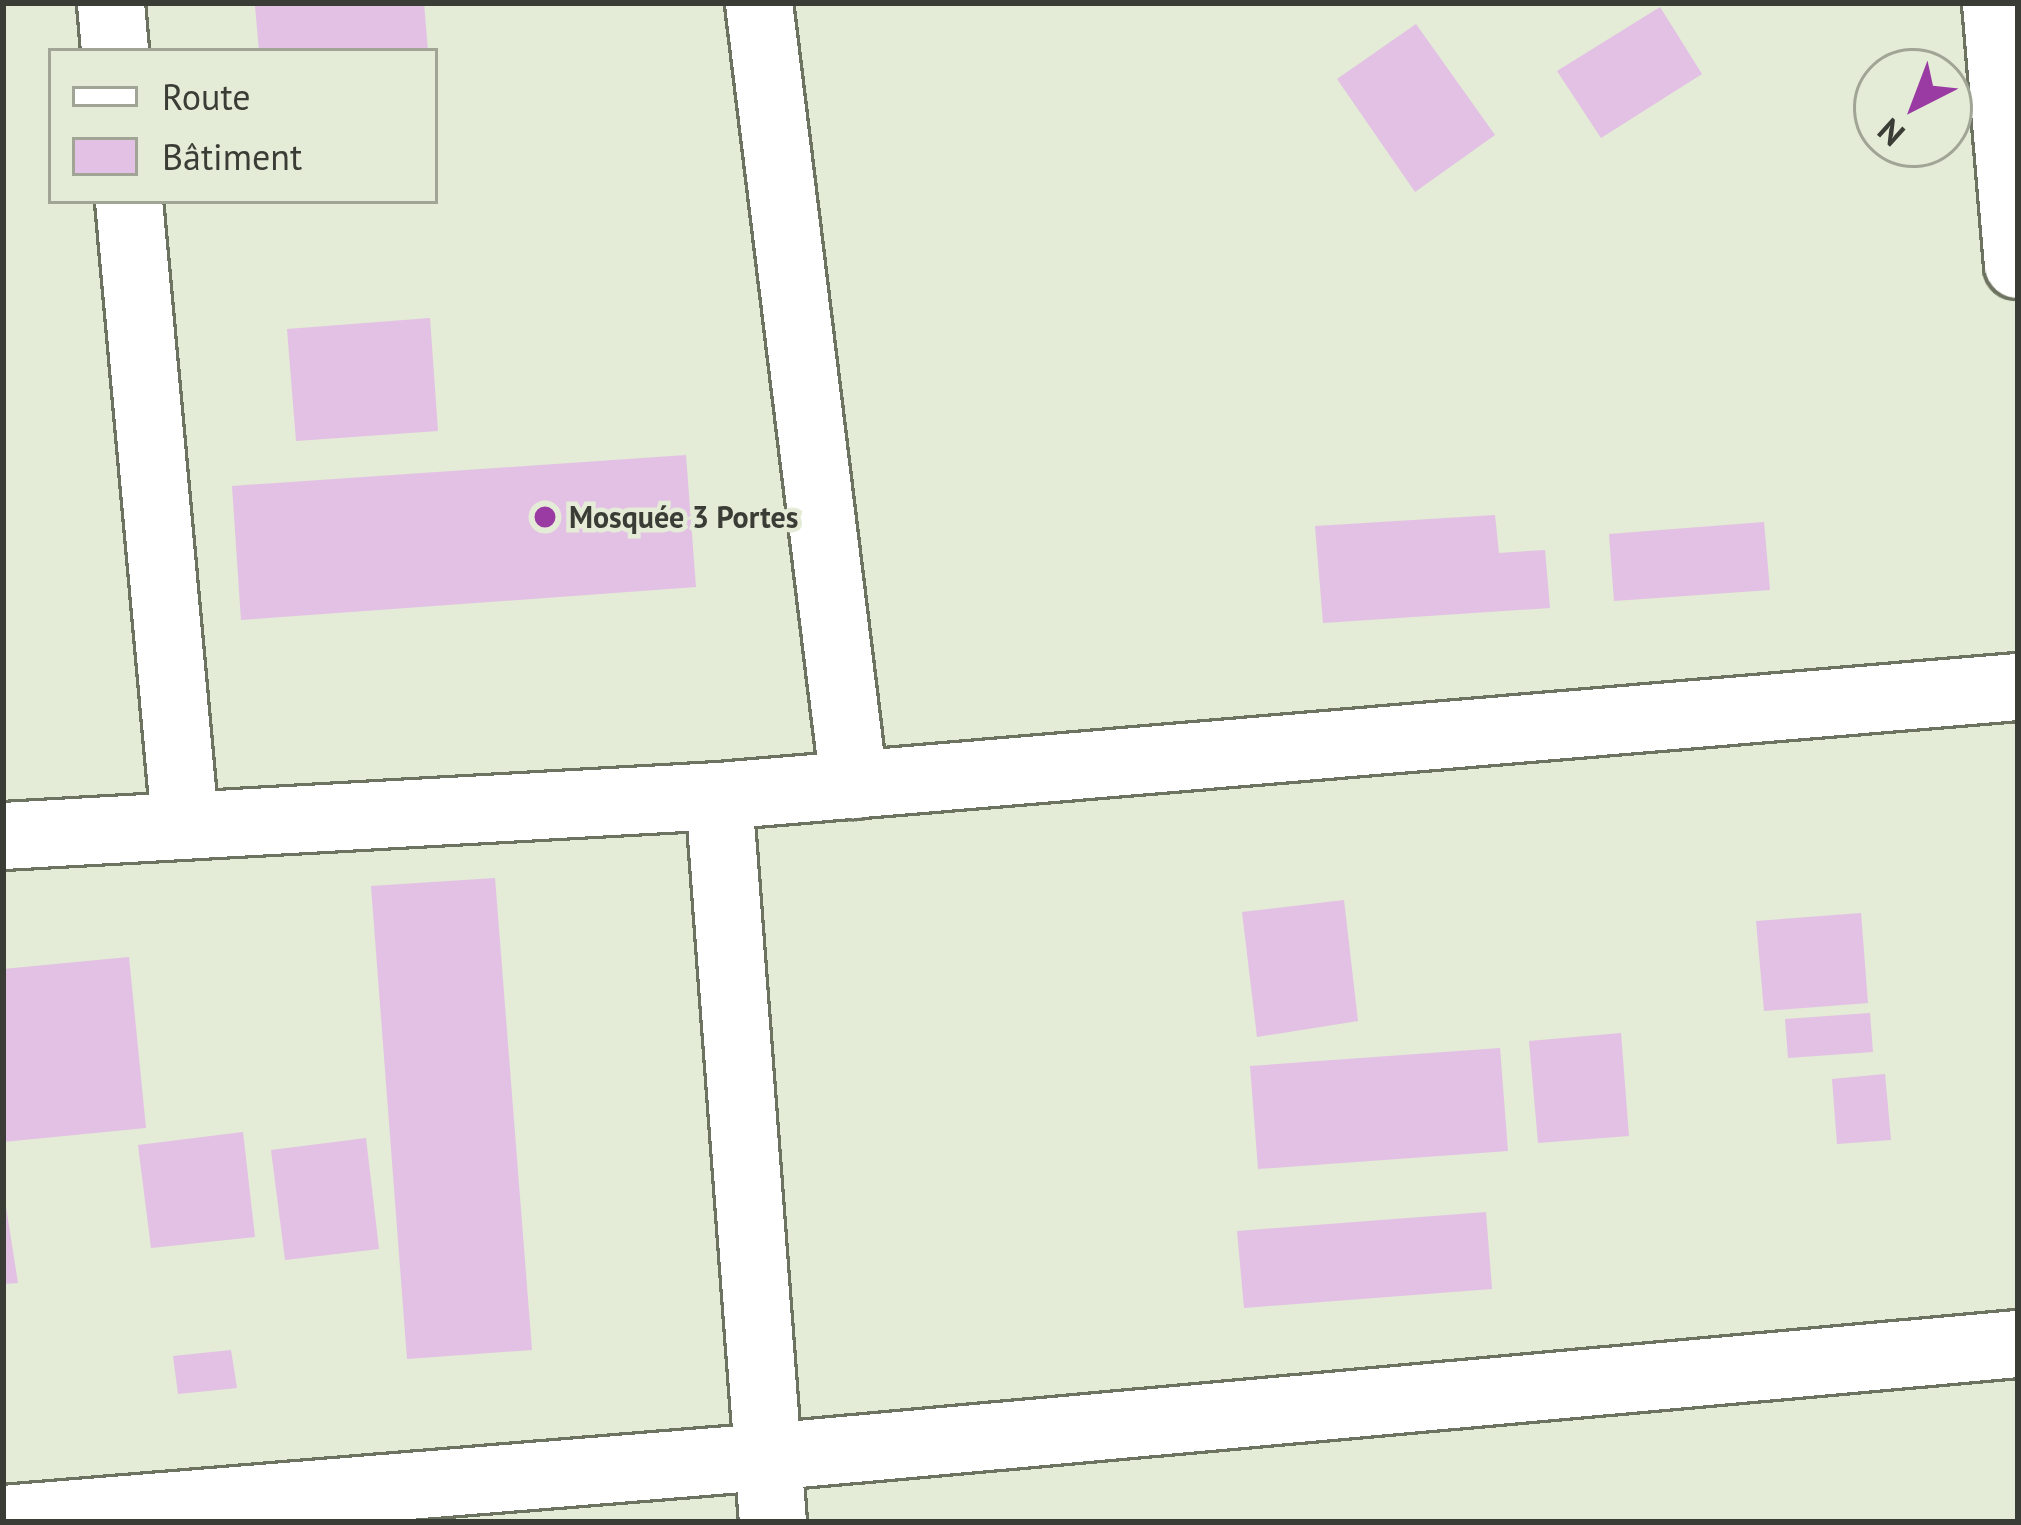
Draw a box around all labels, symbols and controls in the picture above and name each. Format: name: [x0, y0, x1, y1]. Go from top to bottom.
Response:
legend: [48, 48, 438, 204]
north arrow: [1853, 48, 1973, 168]
text: Route: [162, 73, 251, 120]
text: N: [1868, 110, 1913, 156]
text: Bâtiment: [162, 133, 302, 180]
place label: Mosquée 3 Portes: [569, 499, 798, 535]
marker: Mosquée 3 Portes: [532, 504, 558, 530]

